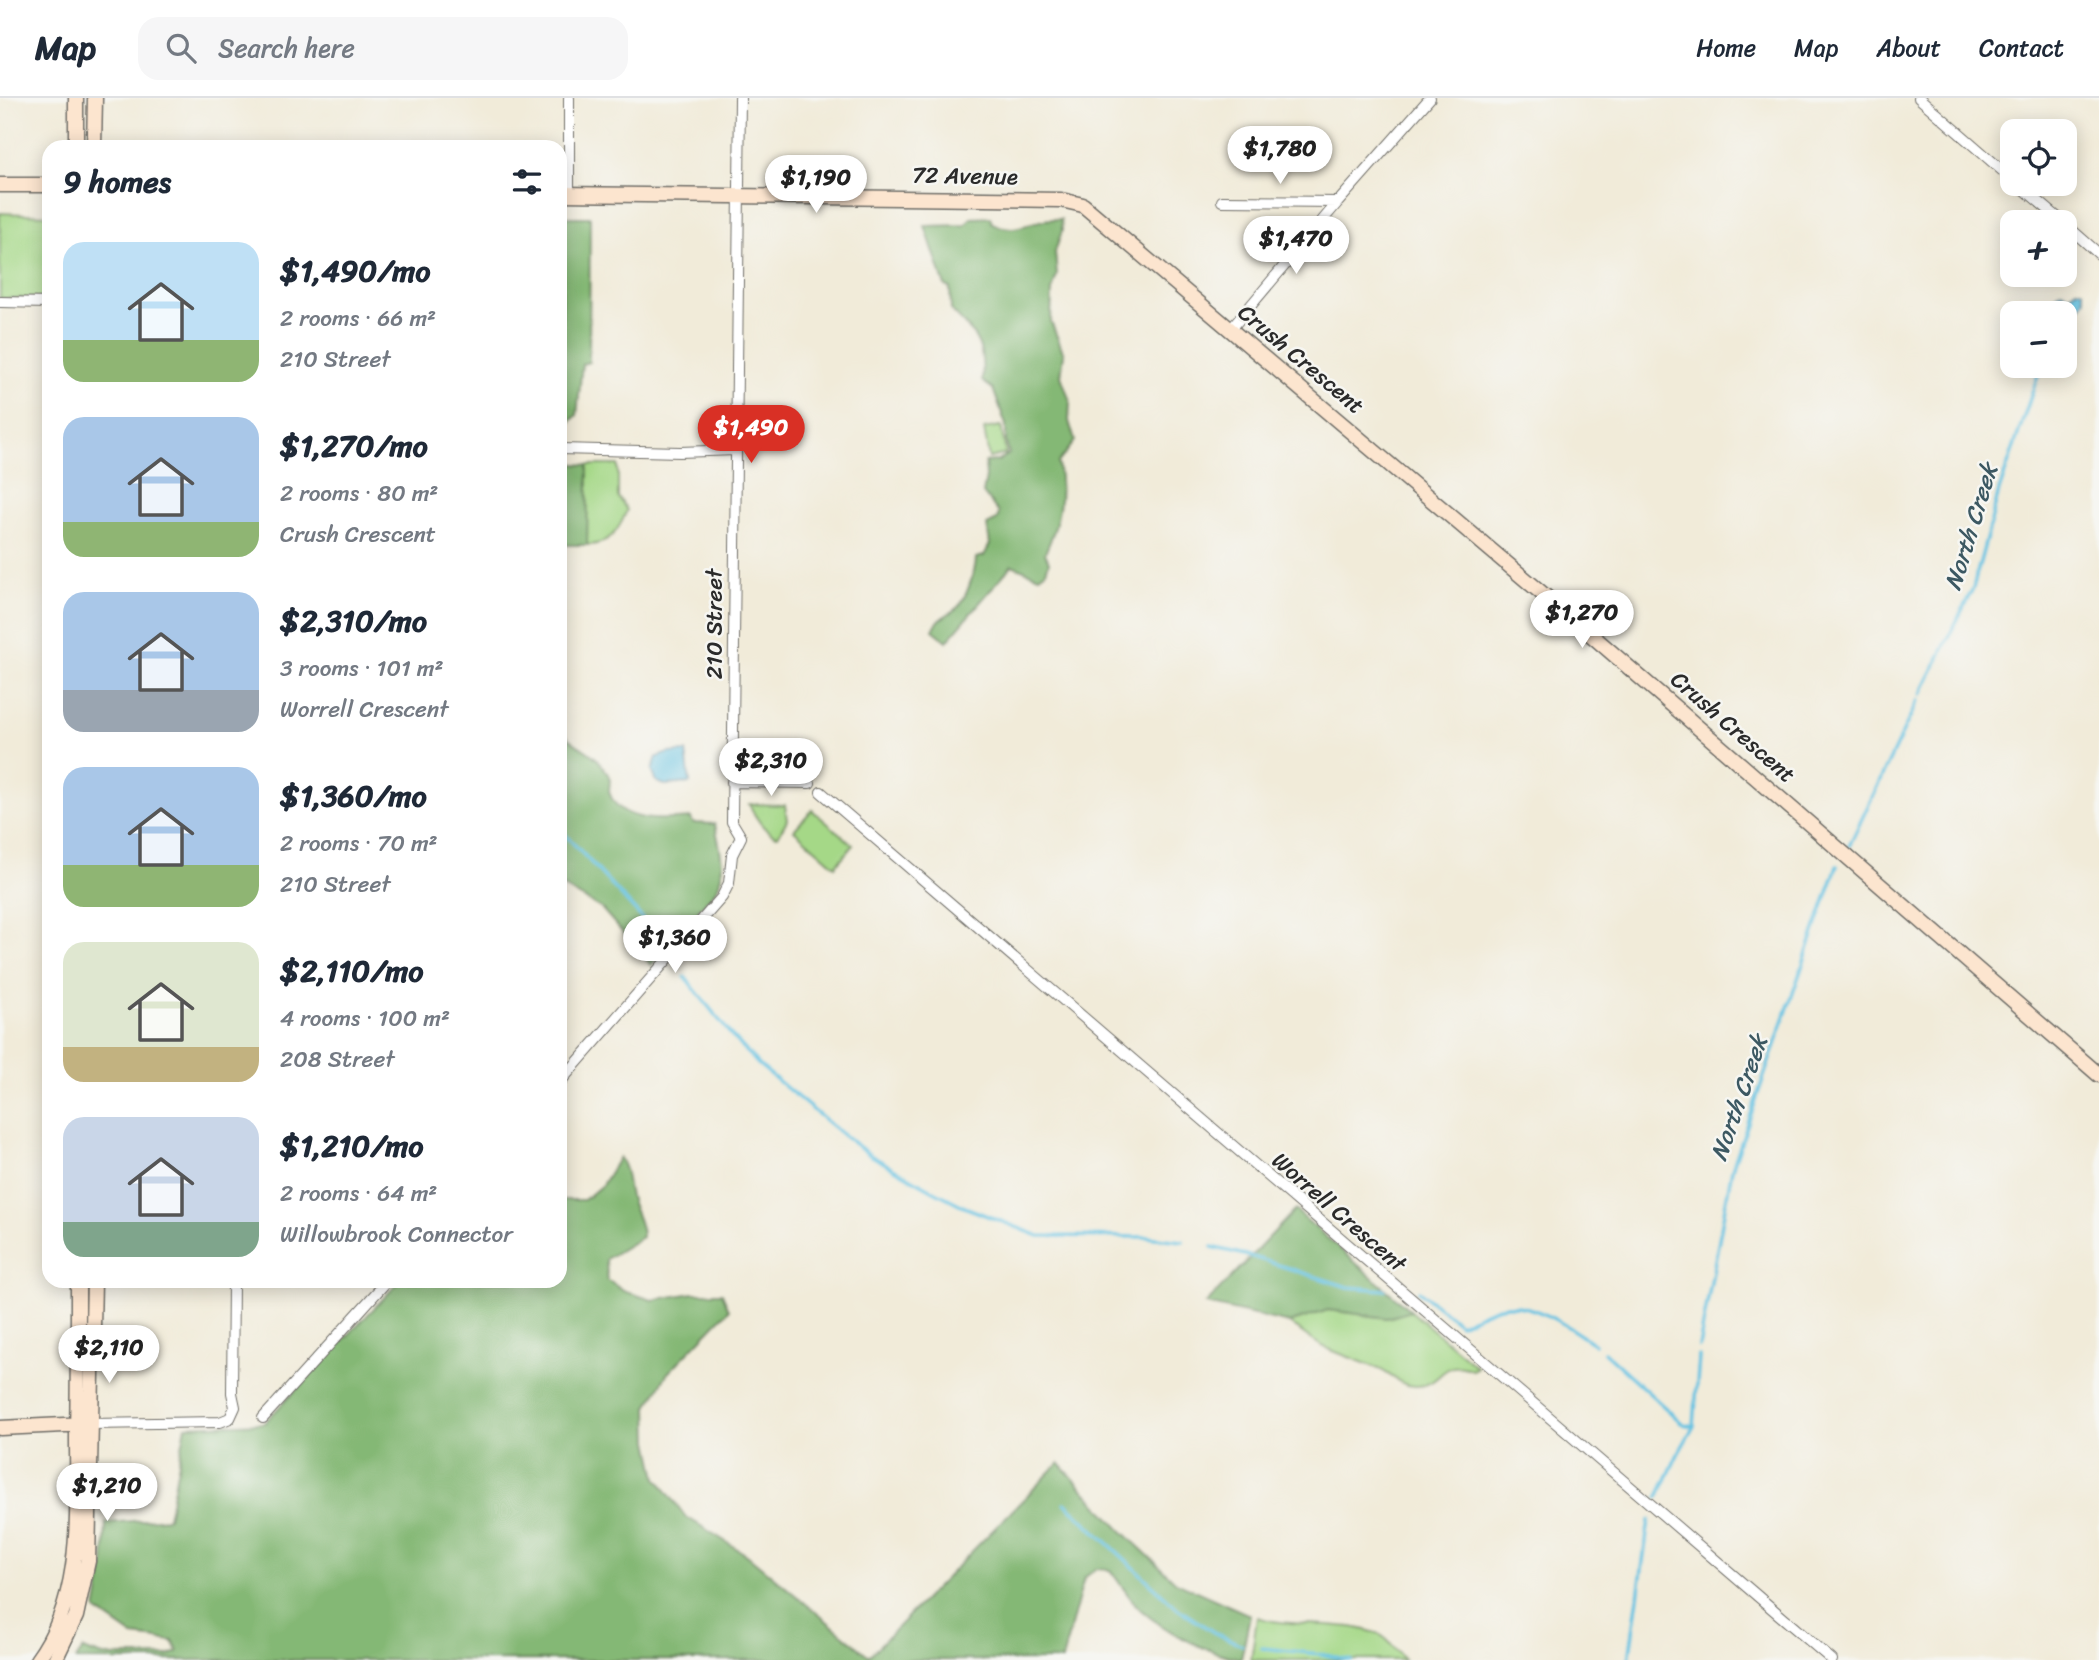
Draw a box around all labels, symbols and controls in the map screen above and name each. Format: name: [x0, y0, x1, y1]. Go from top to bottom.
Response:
search box: [138, 17, 628, 80]
text: Map: [35, 19, 96, 77]
text: Search here: [218, 25, 355, 71]
text: Home: [1696, 27, 1756, 69]
text: Map: [1794, 27, 1838, 69]
text: About: [1876, 27, 1941, 69]
text: Contact: [1979, 27, 2064, 69]
icon: search: [162, 29, 200, 67]
map controls: [2000, 119, 2077, 378]
button: locate: [2000, 119, 2077, 196]
pin: $1,780: [1223, 126, 1337, 186]
text: $1,780: [1243, 128, 1317, 169]
text: 9 homes: [63, 155, 171, 209]
street label: 72 Avenue: [912, 155, 1018, 197]
pin: $1,190: [759, 156, 873, 215]
text: $1,190: [781, 157, 851, 198]
icon: filters: [508, 163, 546, 201]
button: +: [2000, 210, 2077, 287]
pin: $1,470: [1239, 216, 1353, 276]
text: $1,470: [1259, 218, 1333, 259]
text: $1,490/mo: [280, 244, 430, 298]
icon: home: [119, 270, 203, 354]
street label: Crush Crescent: [1228, 293, 1374, 425]
text: 2 rooms · 66 m²: [280, 298, 436, 339]
button: −: [2000, 301, 2077, 378]
text: 210 Street: [280, 339, 391, 380]
pin: $1,490: [694, 406, 808, 465]
text: $1,490: [714, 407, 788, 448]
text: $1,270/mo: [280, 419, 428, 473]
icon: home: [119, 445, 203, 529]
water label: North Creek: [1932, 455, 2011, 595]
text: 2 rooms · 80 m²: [280, 473, 438, 514]
text: Crush Crescent: [280, 514, 436, 555]
street label: 210 Street: [694, 567, 735, 679]
pin: $1,270: [1525, 590, 1639, 650]
text: $1,270: [1546, 592, 1618, 633]
text: $2,310/mo: [280, 594, 427, 648]
icon: home: [119, 620, 203, 704]
text: 3 rooms · 101 m²: [280, 648, 444, 689]
street label: Crush Crescent: [1661, 660, 1805, 794]
text: Worrell Crescent: [280, 689, 448, 730]
pin: $2,310: [714, 738, 828, 798]
text: $2,310: [735, 740, 807, 781]
text: $1,360/mo: [280, 769, 427, 823]
icon: home: [119, 795, 203, 879]
text: 2 rooms · 70 m²: [280, 823, 438, 864]
text: 210 Street: [280, 864, 391, 905]
pin: $1,360: [618, 916, 732, 975]
text: $1,360: [639, 917, 711, 958]
text: $2,110/mo: [280, 944, 423, 998]
icon: home: [119, 970, 203, 1054]
text: 4 rooms · 100 m²: [280, 998, 450, 1039]
water label: North Creek: [1698, 1027, 1781, 1166]
text: 208 Street: [280, 1039, 395, 1080]
text: $1,210/mo: [280, 1119, 423, 1173]
street label: Worrell Crescent: [1262, 1141, 1417, 1284]
icon: home: [119, 1145, 203, 1229]
text: 2 rooms · 64 m²: [280, 1173, 437, 1214]
text: Willowbrook Connector: [280, 1214, 513, 1255]
pin: $2,110: [52, 1326, 166, 1385]
text: $2,110: [74, 1327, 144, 1368]
pin: $1,210: [50, 1464, 164, 1523]
text: $1,210: [72, 1465, 142, 1506]

